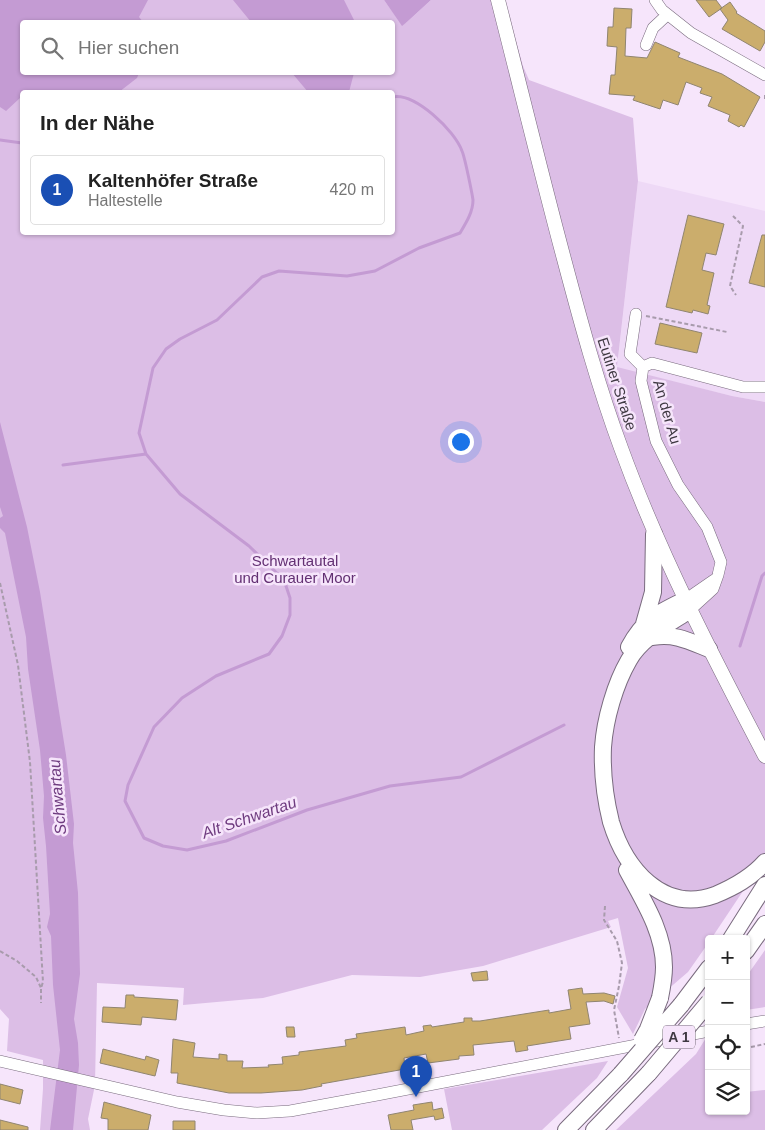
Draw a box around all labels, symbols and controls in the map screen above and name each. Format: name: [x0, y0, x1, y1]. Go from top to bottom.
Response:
search box: [20, 20, 395, 75]
icon: search: [38, 34, 66, 62]
text: Hier suchen: [78, 37, 179, 58]
text: In der Nähe: [40, 111, 154, 134]
text: Kaltenhöfer Straße: [88, 170, 258, 191]
text: 1: [53, 181, 61, 198]
text: 420 m: [330, 181, 374, 198]
text: Haltestelle: [88, 192, 163, 209]
street label: Eutiner Straße: [594, 335, 641, 432]
street label: An der Au: [650, 378, 685, 446]
your location: [448, 429, 474, 455]
park label: Schwartautal und Curauer Moor: [234, 552, 356, 586]
water label: Schwartau: [46, 758, 69, 835]
water label: Alt Schwartau: [199, 793, 299, 842]
map controls: [705, 935, 750, 1115]
button: +: [705, 935, 750, 980]
button: −: [705, 980, 750, 1025]
button: locate: [705, 1025, 750, 1070]
road number: A 1: [663, 1026, 695, 1048]
pin: 1: [400, 1056, 432, 1097]
button: layers: [705, 1070, 750, 1115]

